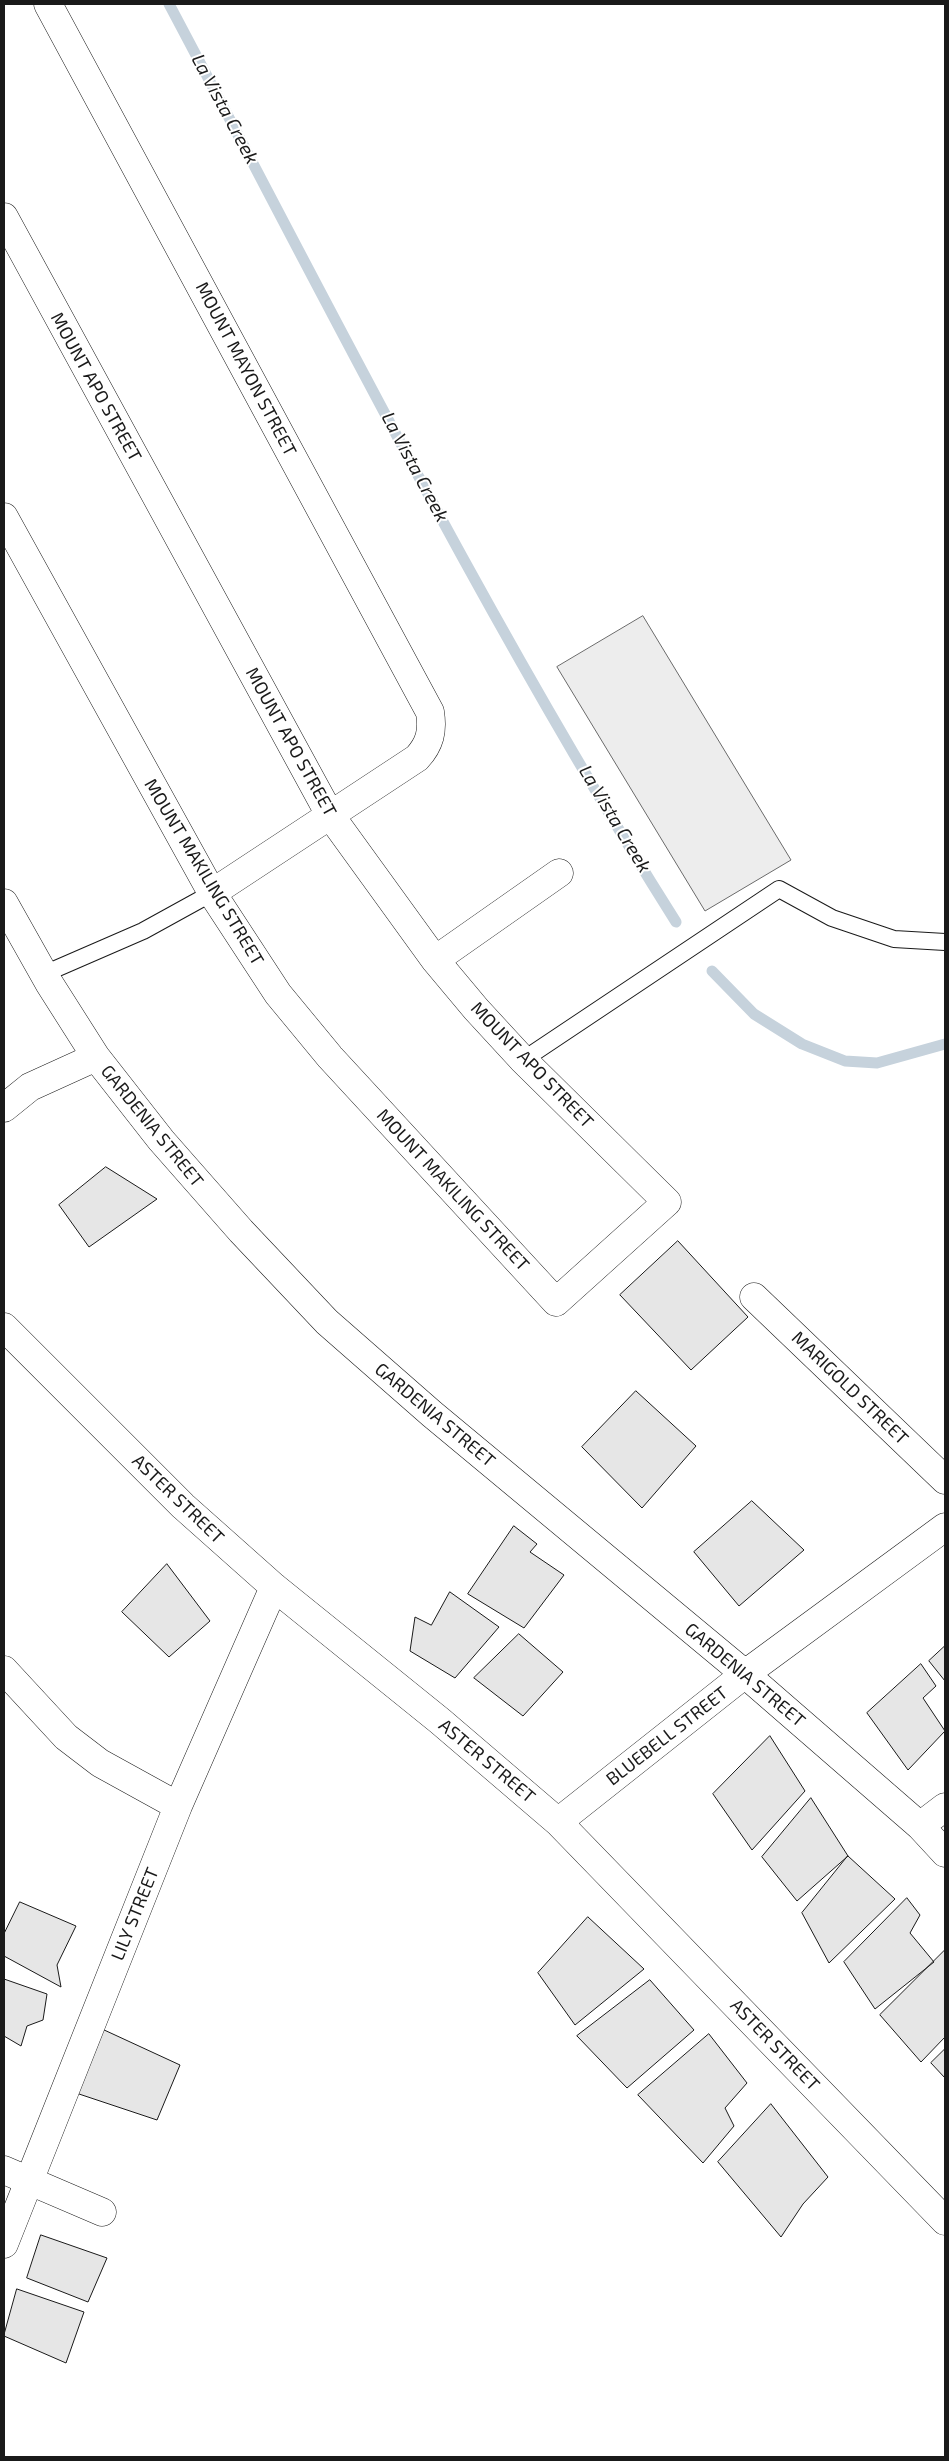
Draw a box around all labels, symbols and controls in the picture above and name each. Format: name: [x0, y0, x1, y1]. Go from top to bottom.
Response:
water label: La Vista Creek: [186, 50, 264, 168]
street label: MOUNT MAYON STREET: [191, 278, 301, 460]
street label: MOUNT APO STREET: [46, 309, 146, 465]
water label: La Vista Creek: [376, 408, 454, 526]
street label: MOUNT APO STREET: [241, 664, 341, 820]
water label: La Vista Creek: [574, 761, 656, 877]
street label: MOUNT MAKILING STREET: [140, 775, 268, 969]
street label: MOUNT APO STREET: [466, 997, 598, 1133]
street label: GARDENIA STREET: [96, 1061, 208, 1191]
street label: MOUNT MAKILING STREET: [372, 1105, 534, 1275]
street label: MARIGOLD STREET: [787, 1327, 913, 1449]
street label: GARDENIA STREET: [370, 1358, 500, 1472]
street label: ASTER STREET: [128, 1450, 228, 1548]
street label: GARDENIA STREET: [680, 1618, 810, 1732]
street label: BLUEBELL STREET: [602, 1682, 732, 1790]
street label: ASTER STREET: [434, 1714, 540, 1808]
street label: LILY STREET: [107, 1864, 163, 1964]
street label: ASTER STREET: [726, 1995, 824, 2095]

